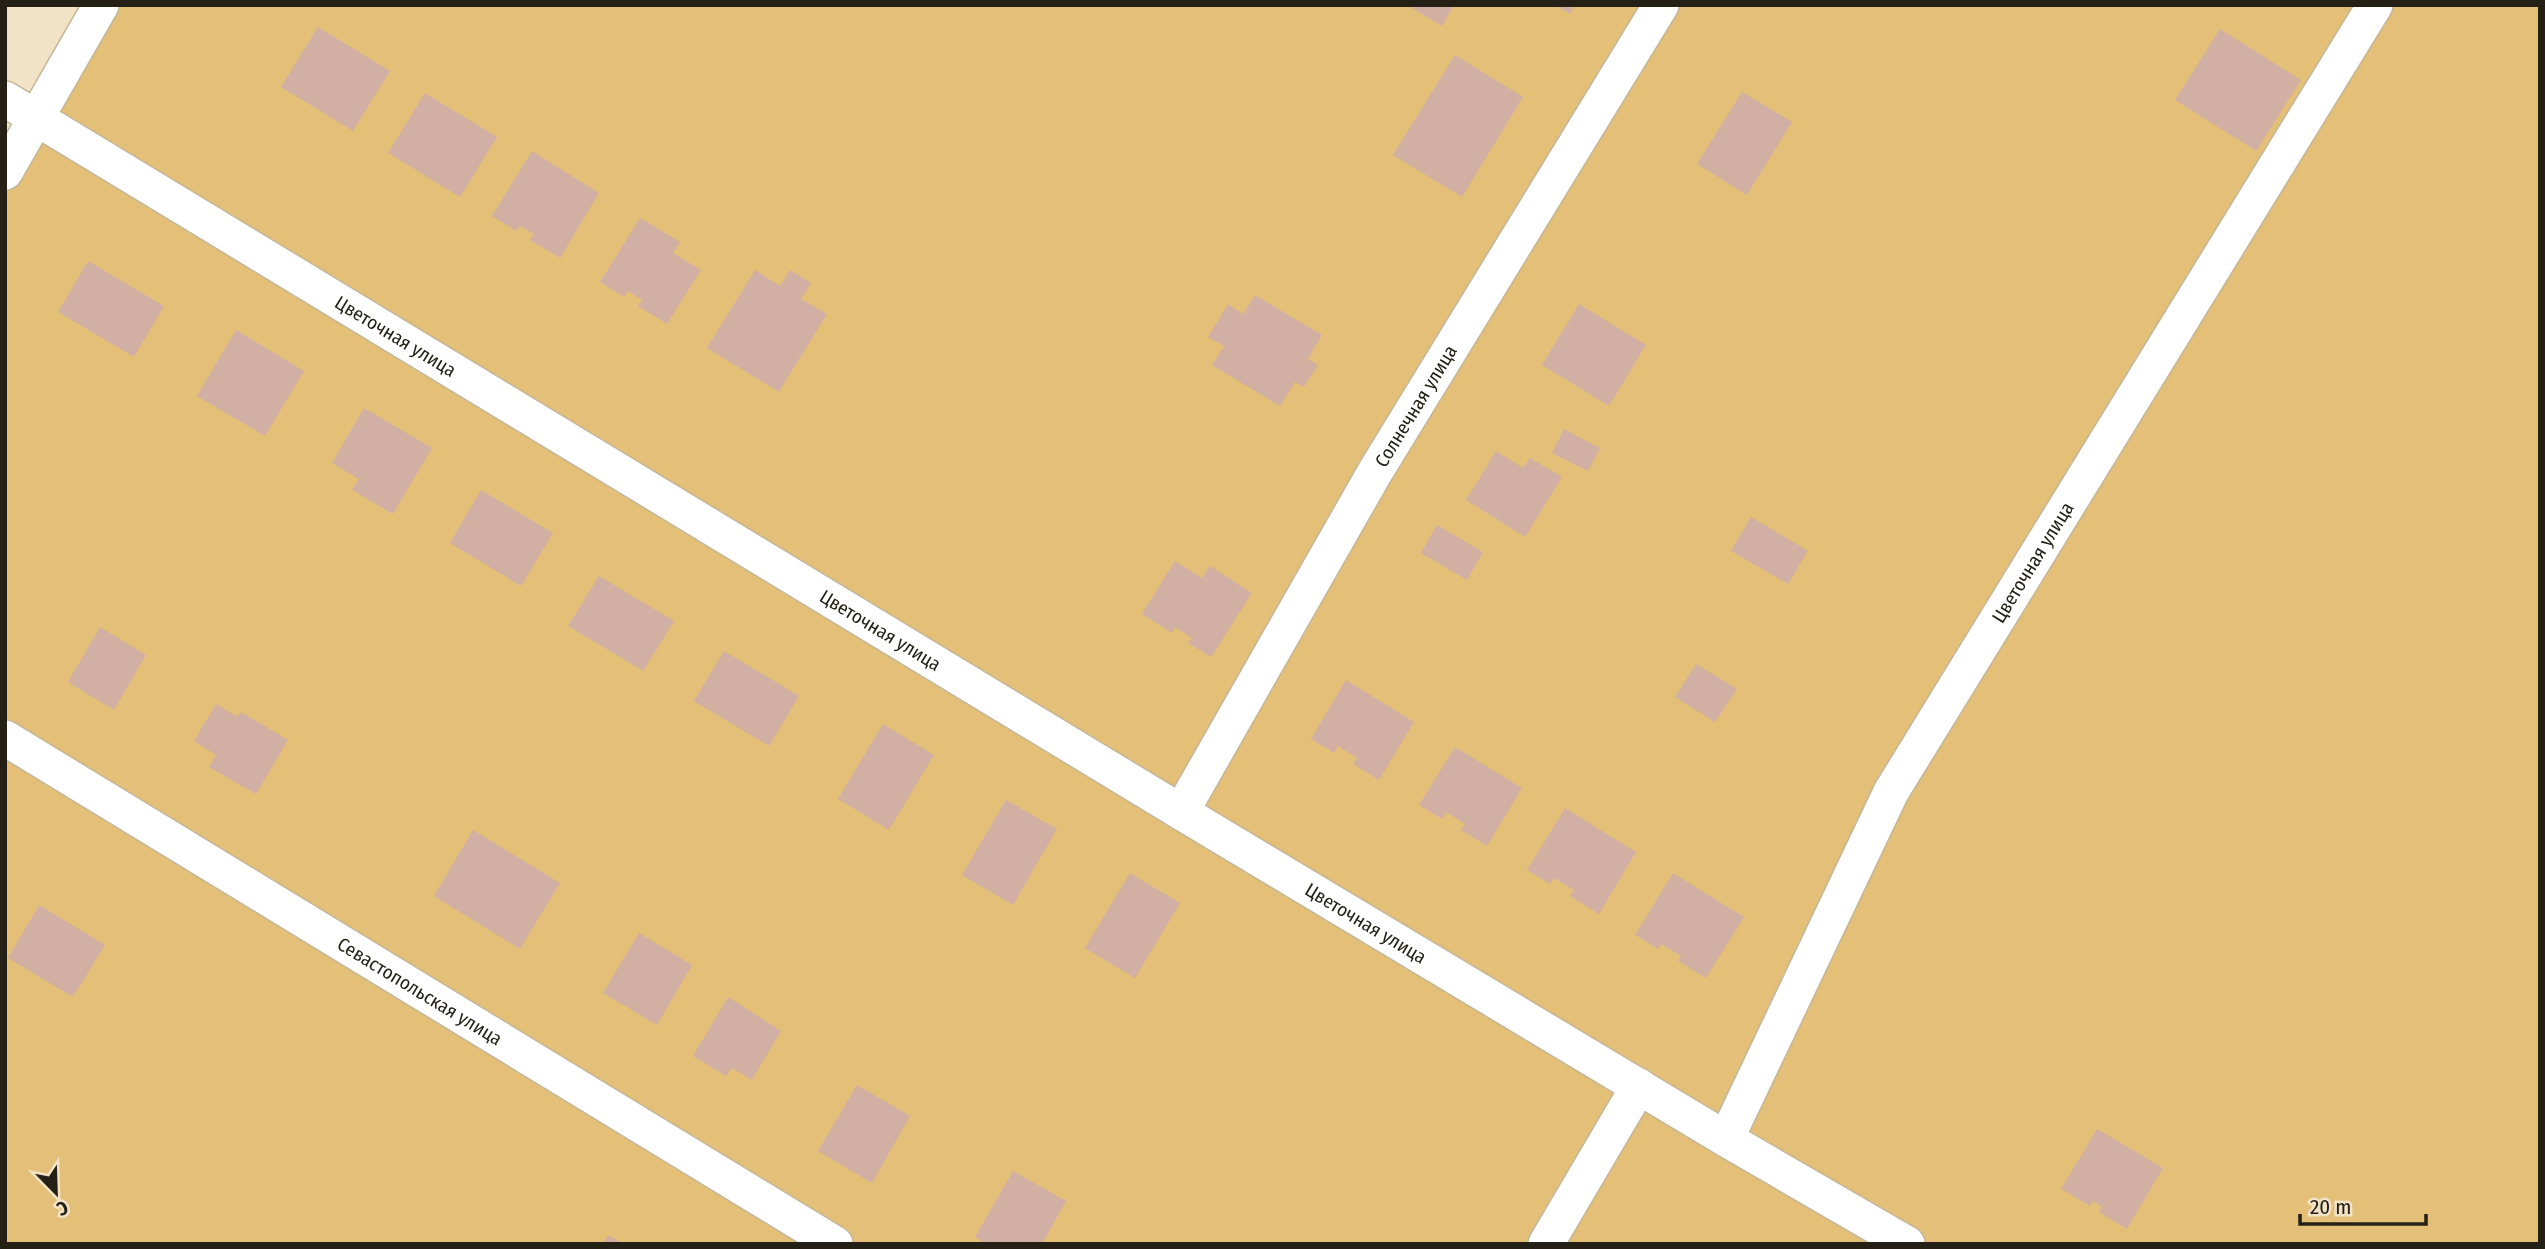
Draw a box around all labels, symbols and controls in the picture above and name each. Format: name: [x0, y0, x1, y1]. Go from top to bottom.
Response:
street label: Цветочная улица: [331, 290, 461, 381]
street label: Солнечная улица: [1369, 341, 1462, 471]
street label: Цветочная улица: [1987, 498, 2078, 627]
street label: Цветочная улица: [816, 584, 945, 675]
street label: Цветочная улица: [1301, 878, 1431, 968]
street label: Севастопольская улица: [333, 932, 507, 1050]
north arrow: [21, 1158, 91, 1228]
scale bar: [2300, 1182, 2426, 1226]
text: 20 m: [2310, 1194, 2351, 1220]
text: С: [53, 1196, 72, 1221]

